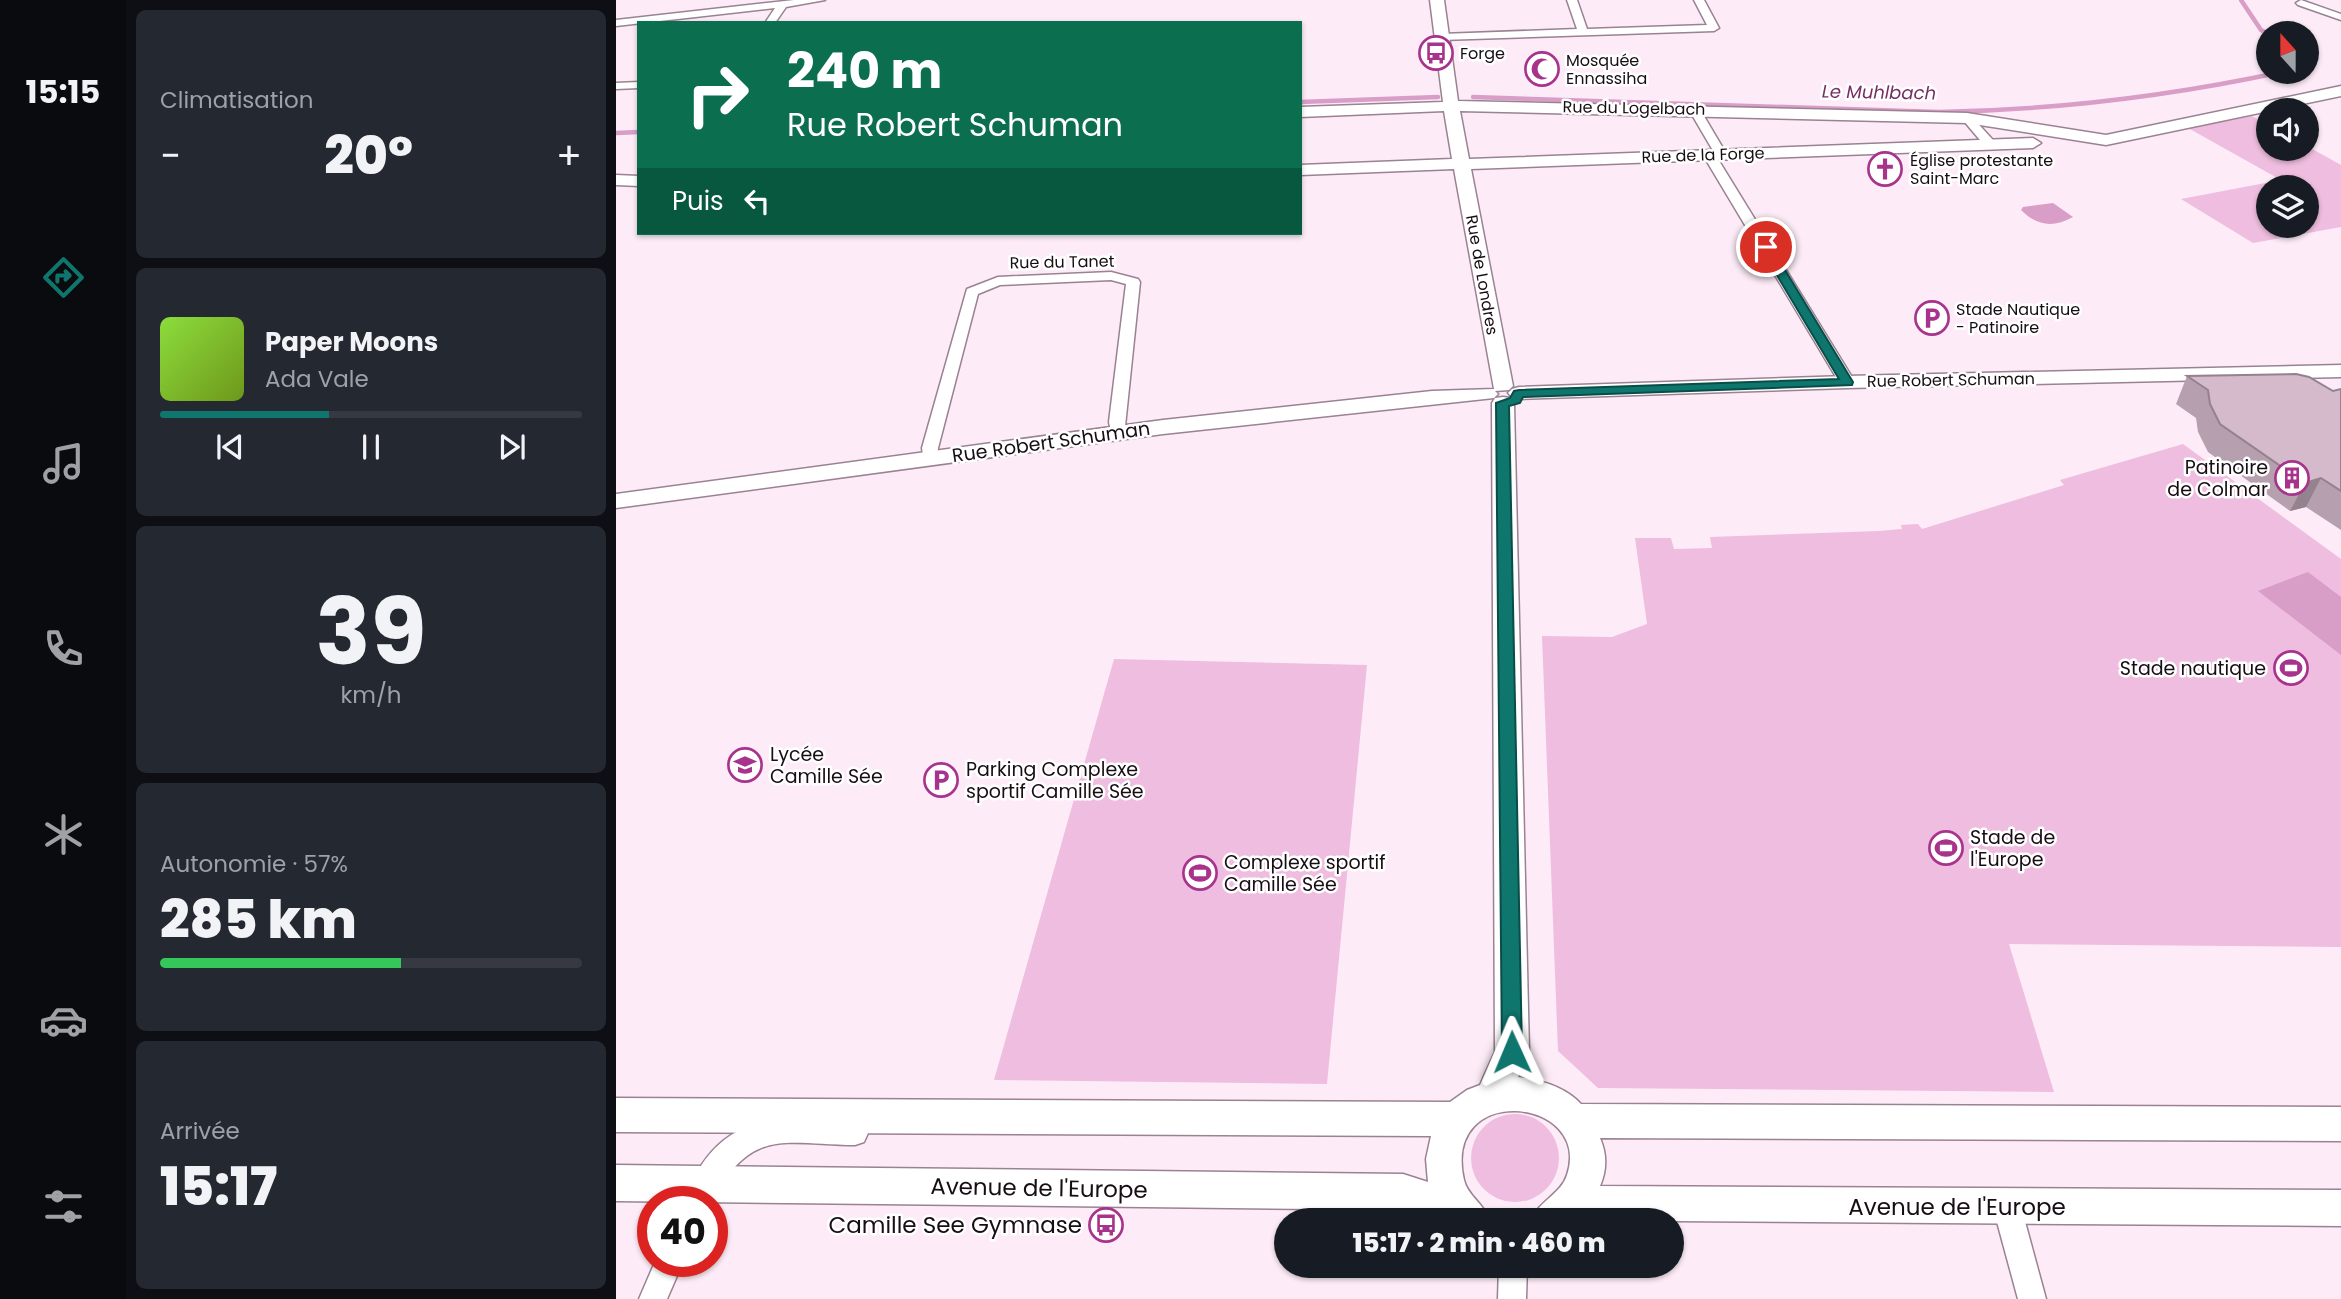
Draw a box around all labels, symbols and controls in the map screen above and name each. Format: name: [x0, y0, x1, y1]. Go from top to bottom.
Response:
north arrow: [2256, 21, 2319, 84]
map controls: [2256, 21, 2319, 238]
bus stop icon: Forge: [1417, 34, 1455, 72]
text: 240 m: [787, 37, 942, 105]
place label: Forge: [1460, 42, 1505, 65]
icon: right: [672, 49, 763, 140]
place label: Mosquée Ennassiha: [1566, 49, 1647, 90]
mosque icon: Mosquée Ennassiha: [1523, 50, 1561, 88]
text: 15:15: [26, 69, 100, 114]
water label: Le Muhlbach: [1822, 79, 1936, 105]
text: Climatisation: [160, 84, 313, 116]
street label: Rue du Logelbach: [1562, 95, 1706, 121]
button: sound: [2256, 98, 2319, 161]
text: Rue Robert Schuman: [787, 102, 1123, 147]
text: 20°: [324, 119, 413, 192]
text: −: [160, 129, 181, 182]
text: +: [556, 129, 582, 182]
street label: Rue de la Forge: [1641, 141, 1765, 169]
place label: Église protestante Saint-Marc: [1910, 149, 2053, 190]
church icon: Église protestante Saint-Marc: [1866, 150, 1904, 188]
button: layers: [2256, 175, 2319, 238]
icon: left: [738, 182, 776, 220]
text: Puis: [672, 183, 724, 219]
street label: Rue de Londres: [1460, 213, 1504, 337]
pin: [1736, 217, 1796, 277]
icon: arrive: [1747, 228, 1785, 266]
street label: Rue du Tanet: [1009, 250, 1115, 274]
icon: directions: [39, 253, 88, 302]
place label: Stade Nautique - Patinoire: [1956, 298, 2080, 339]
parking icon: Stade Nautique - Patinoire: [1913, 299, 1951, 337]
text: Paper Moons: [265, 324, 438, 360]
text: Ada Vale: [265, 363, 369, 395]
street label: Rue Robert Schuman: [1867, 367, 2035, 393]
street label: Rue Robert Schuman: [950, 415, 1152, 469]
icon: previous: [211, 428, 249, 466]
icon: pause: [352, 428, 390, 466]
icon: next: [493, 428, 531, 466]
icon: music: [39, 439, 88, 488]
place label: Patinoire de Colmar: [2167, 454, 2268, 503]
building icon: Patinoire de Colmar: [2273, 459, 2311, 497]
text: 39: [315, 568, 427, 696]
icon: phone: [39, 624, 88, 673]
sports icon: Stade nautique: [2272, 649, 2310, 687]
place label: Stade nautique: [2120, 655, 2266, 682]
text: km/h: [340, 679, 402, 711]
place label: Lycée Camille Sée: [770, 741, 883, 790]
school or university icon: Lycée Camille Sée: [726, 746, 764, 784]
place label: Parking Complexe sportif Camille Sée: [966, 756, 1144, 805]
parking icon: Parking Complexe sportif Camille Sée: [922, 761, 960, 799]
icon: climate: [39, 810, 88, 859]
place label: Stade de l'Europe: [1970, 824, 2055, 873]
sports icon: Stade de l'Europe: [1927, 829, 1965, 867]
text: Autonomie · 57%: [160, 848, 348, 880]
place label: Complexe sportif Camille Sée: [1224, 849, 1386, 898]
sports icon: Complexe sportif Camille Sée: [1181, 854, 1219, 892]
text: 285 km: [160, 883, 357, 956]
icon: car: [39, 996, 88, 1045]
position arrow: [1475, 1015, 1549, 1089]
text: Arrivée: [160, 1115, 240, 1147]
text: 15:17: [160, 1150, 277, 1223]
street label: Avenue de l'Europe: [930, 1170, 1148, 1206]
icon: filters: [39, 1182, 88, 1231]
speed limit sign: 40: [637, 1186, 728, 1277]
street label: Avenue de l'Europe: [1848, 1191, 2066, 1223]
bus stop icon: Camille See Gymnase: [1087, 1206, 1125, 1244]
place label: Camille See Gymnase: [828, 1209, 1082, 1241]
text: 15:17 · 2 min · 460 m: [1353, 1225, 1605, 1261]

